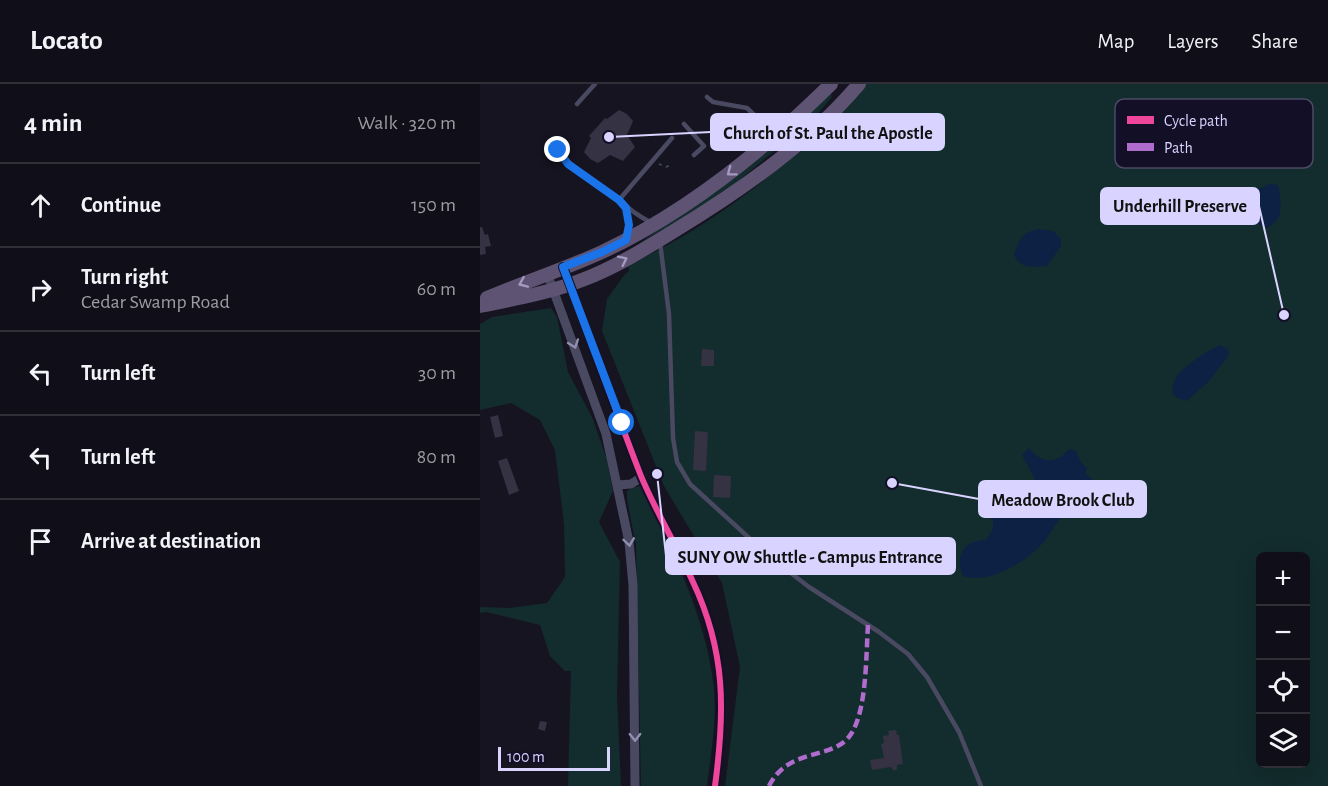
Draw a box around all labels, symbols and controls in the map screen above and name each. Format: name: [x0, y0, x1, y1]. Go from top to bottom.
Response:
text: Locato: [30, 27, 103, 55]
text: Map: [1098, 31, 1134, 52]
text: Layers: [1167, 31, 1218, 52]
text: Share: [1251, 31, 1298, 52]
legend: [1115, 99, 1313, 168]
text: 4 min: [24, 110, 83, 136]
text: Walk · 320 m: [358, 113, 456, 133]
text: Cycle path: [1164, 113, 1228, 130]
callout: Church of St. Paul the Apostle: [711, 114, 944, 150]
text: Church of St. Paul the Apostle: [723, 125, 933, 143]
route end: [544, 136, 570, 162]
text: Path: [1164, 140, 1193, 156]
one-way arrow: [727, 164, 738, 175]
callout: Underhill Preserve: [1101, 188, 1259, 224]
icon: ahead: [24, 189, 57, 222]
text: Continue: [81, 194, 161, 216]
text: 150 m: [411, 195, 456, 215]
text: Underhill Preserve: [1113, 198, 1247, 216]
one-way arrow: [617, 256, 628, 268]
text: Turn right: [81, 266, 168, 288]
icon: right: [24, 273, 57, 306]
one-way arrow: [519, 276, 530, 288]
text: 60 m: [417, 279, 456, 299]
text: Cedar Swamp Road: [81, 292, 230, 312]
one-way arrow: [566, 338, 579, 349]
icon: left: [24, 357, 57, 390]
text: Turn left: [81, 362, 155, 384]
text: 30 m: [418, 363, 456, 383]
route start: [608, 409, 634, 435]
icon: left: [24, 441, 57, 474]
text: Turn left: [81, 446, 155, 468]
text: 80 m: [417, 447, 456, 467]
callout: Meadow Brook Club: [979, 481, 1146, 517]
text: Meadow Brook Club: [991, 492, 1135, 510]
icon: arrive: [24, 525, 57, 558]
text: Arrive at destination: [81, 530, 261, 552]
one-way arrow: [622, 538, 634, 547]
callout: SUNY OW Shuttle - Campus Entrance: [666, 538, 955, 574]
text: SUNY OW Shuttle - Campus Entrance: [678, 549, 942, 567]
map controls: [1256, 552, 1310, 768]
button: +: [1256, 552, 1310, 606]
button: −: [1256, 606, 1310, 660]
button: locate: [1256, 660, 1310, 714]
button: layers: [1256, 714, 1310, 768]
one-way arrow: [628, 733, 641, 742]
scale bar: [498, 744, 610, 772]
text: 100 m: [507, 749, 545, 765]

